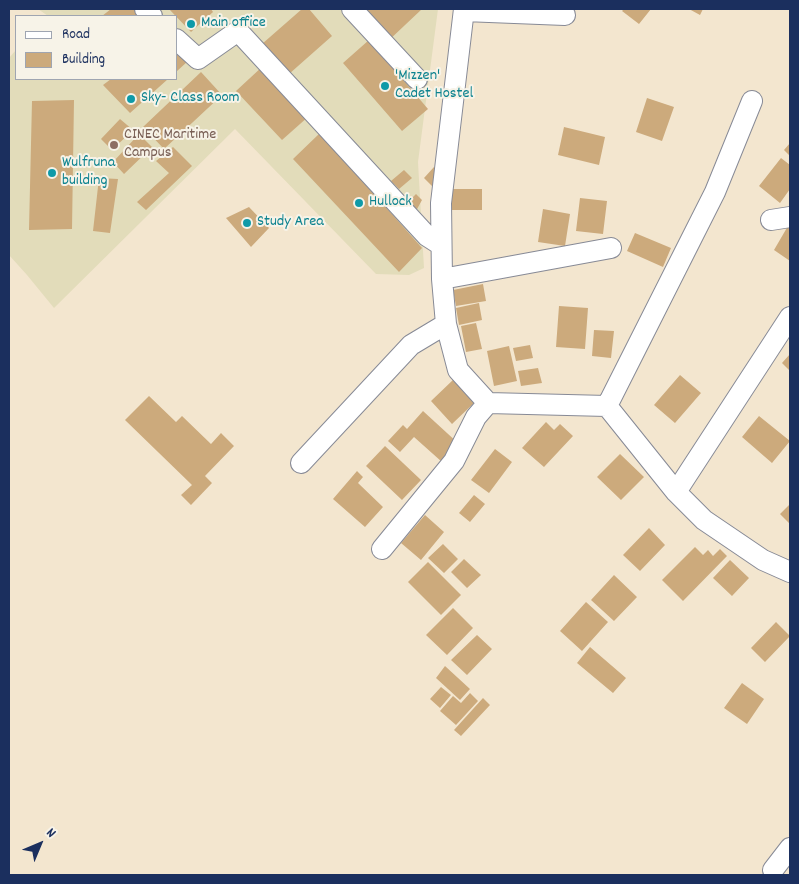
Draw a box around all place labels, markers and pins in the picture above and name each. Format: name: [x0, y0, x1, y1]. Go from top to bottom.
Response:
place label: Main office: [201, 14, 266, 34]
marker: Main office: [185, 18, 197, 30]
place label: 'Mizzen' Cadet Hostel: [395, 67, 473, 105]
marker: 'Mizzen' Cadet Hostel: [379, 80, 391, 92]
place label: Sky- Class Room: [141, 89, 240, 109]
marker: Sky- Class Room: [125, 93, 137, 105]
place label: CINEC Maritime Campus: [124, 126, 216, 164]
marker: CINEC Maritime Campus: [108, 139, 120, 151]
place label: Wulfruna building: [62, 154, 115, 192]
marker: Wulfruna building: [46, 167, 58, 179]
place label: Hullock: [369, 193, 412, 213]
marker: Hullock: [353, 197, 365, 209]
place label: Study Area: [257, 213, 324, 233]
marker: Study Area: [241, 217, 253, 229]

